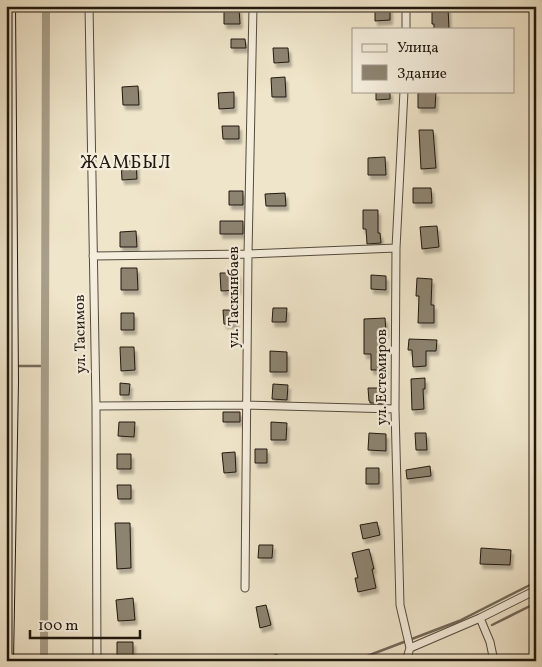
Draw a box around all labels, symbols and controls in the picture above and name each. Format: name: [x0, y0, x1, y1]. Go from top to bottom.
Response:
legend: [352, 28, 514, 92]
text: Улица: [397, 38, 439, 59]
text: Здание: [397, 64, 447, 85]
district label: ЖАМБЫЛ: [80, 151, 172, 176]
street label: ул. Таскынбаев: [224, 246, 245, 348]
street label: ул. Тасимов: [70, 294, 92, 374]
street label: ул. Естемиров: [372, 329, 393, 425]
scale bar: [30, 607, 140, 639]
text: 100 m: [38, 616, 78, 637]

